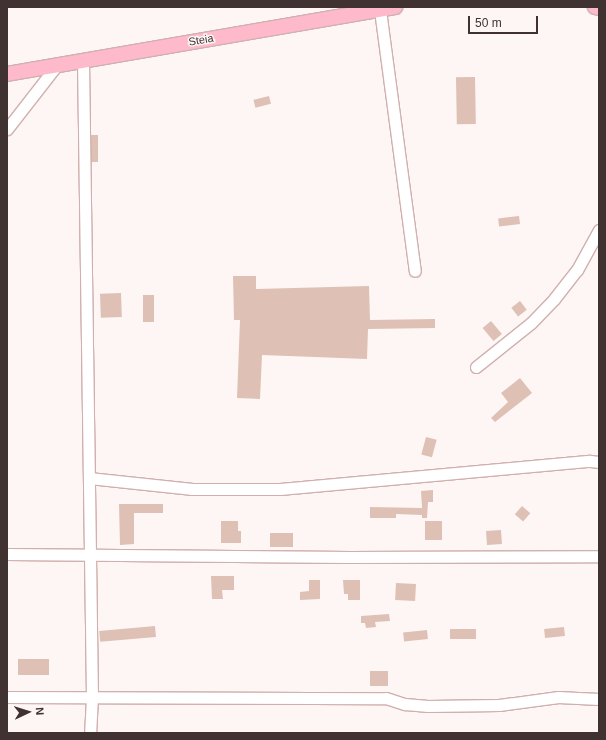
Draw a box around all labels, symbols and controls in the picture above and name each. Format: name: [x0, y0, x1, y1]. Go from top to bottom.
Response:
scale bar: [470, 8, 540, 34]
text: 50 m: [475, 16, 502, 30]
street label: Steia: [188, 31, 214, 49]
north arrow: [8, 692, 48, 732]
text: N: [34, 707, 46, 716]

